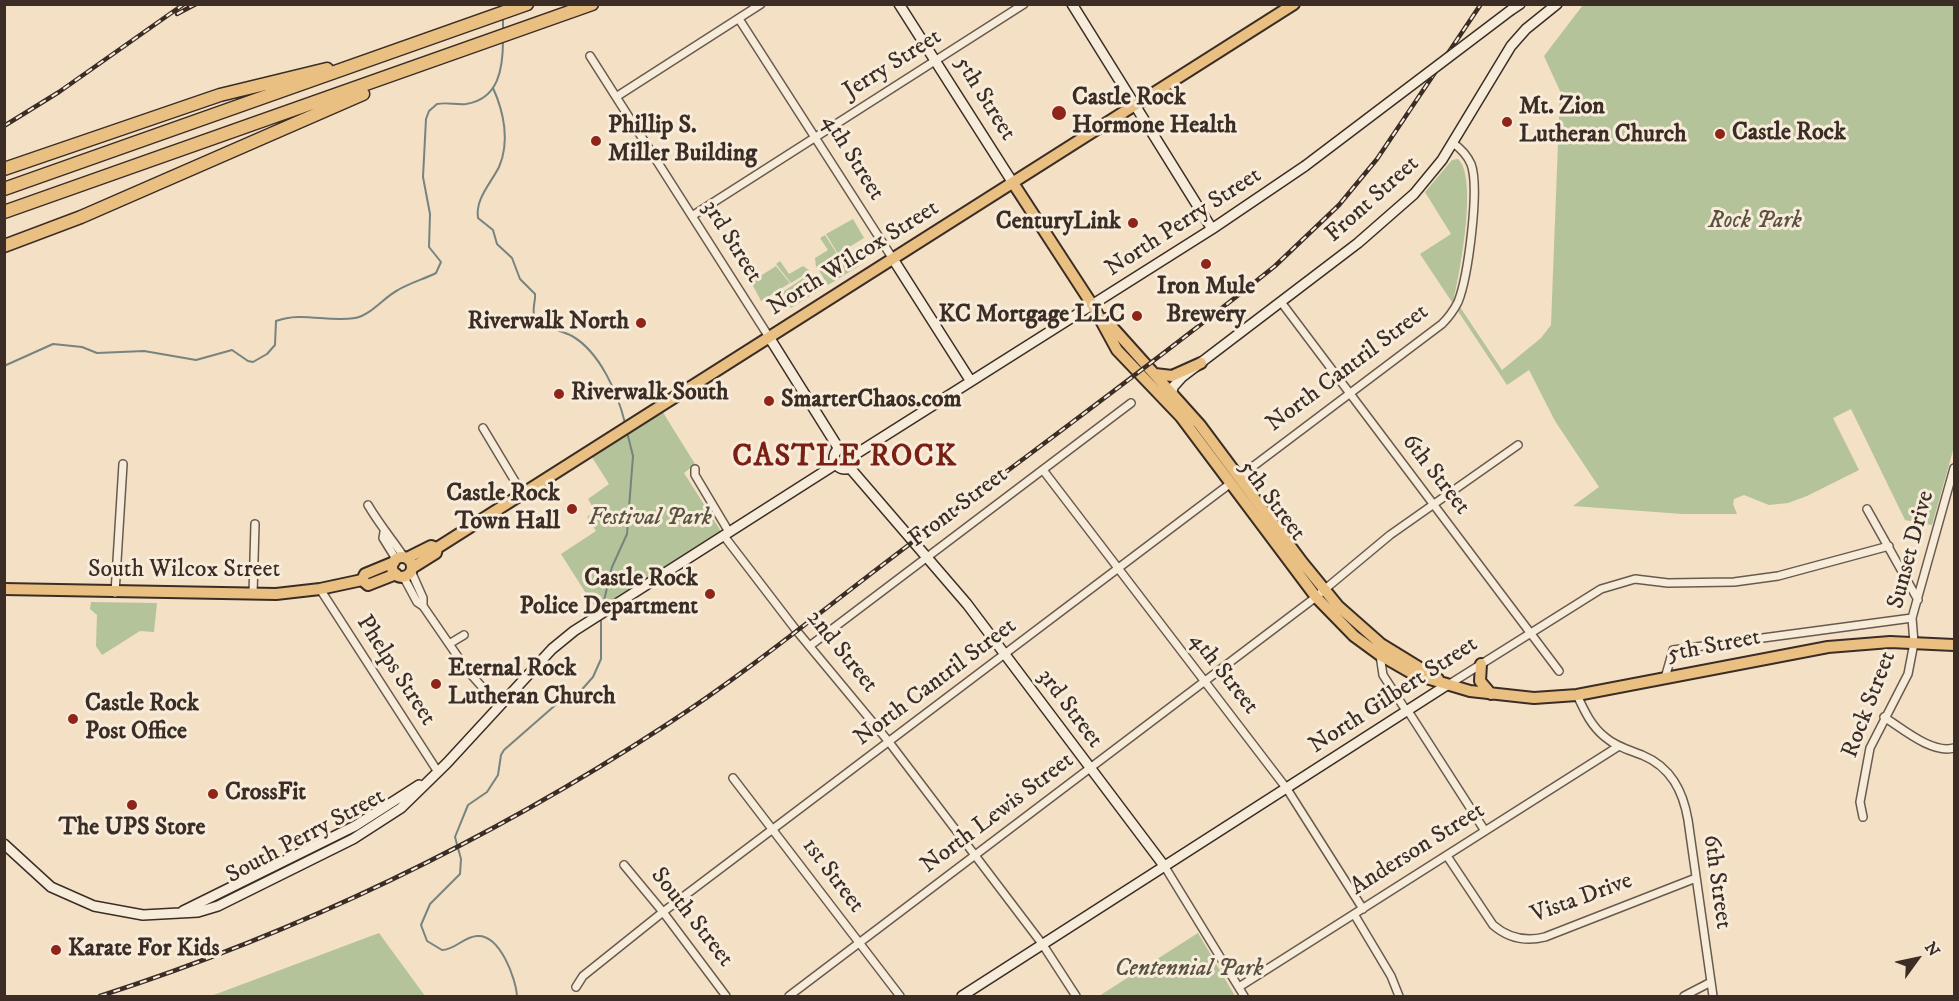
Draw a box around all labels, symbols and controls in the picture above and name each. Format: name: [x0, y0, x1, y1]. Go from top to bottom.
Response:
street label: Jerry Street: [839, 24, 947, 106]
street label: 5th Street: [947, 51, 1021, 147]
place label: Castle Rock Hormone Health: [1072, 85, 1237, 141]
place label: Mt. Zion Lutheran Church: [1519, 94, 1687, 150]
marker: Castle Rock Hormone Health: [1050, 104, 1068, 122]
street label: 4th Street: [814, 110, 890, 206]
place label: Phillip S. Miller Building: [608, 113, 757, 169]
marker: Mt. Zion Lutheran Church: [1500, 115, 1514, 129]
place label: Castle Rock: [1732, 120, 1846, 148]
marker: Castle Rock: [1713, 127, 1727, 141]
marker: Phillip S. Miller Building: [589, 134, 603, 148]
street label: Front Street: [1320, 150, 1426, 250]
street label: North Perry Street: [1101, 162, 1267, 284]
street label: 3rd Street: [694, 195, 768, 289]
street label: North Wilcox Street: [763, 195, 945, 323]
park label: Rock Park: [1708, 208, 1802, 236]
place label: CenturyLink: [996, 209, 1121, 237]
marker: CenturyLink: [1126, 216, 1140, 230]
marker: Iron Mule Brewery: [1199, 257, 1213, 271]
place label: Iron Mule Brewery: [1157, 274, 1255, 330]
street label: North Cantril Street: [1261, 299, 1435, 439]
place label: KC Mortgage LLC: [939, 302, 1125, 330]
place label: Riverwalk North: [467, 309, 629, 337]
marker: KC Mortgage LLC: [1130, 309, 1144, 323]
marker: Riverwalk North: [634, 316, 648, 330]
place label: Riverwalk South: [571, 380, 729, 408]
marker: Riverwalk South: [552, 387, 566, 401]
place label: SmarterChaos.com: [781, 387, 961, 415]
marker: SmarterChaos.com: [762, 394, 776, 408]
street label: 6th Street: [1395, 429, 1475, 521]
district label: CASTLE ROCK: [732, 441, 958, 477]
street label: 5th Street: [1231, 455, 1311, 547]
street label: Front Street: [904, 462, 1014, 554]
place label: Castle Rock Town Hall: [446, 481, 560, 537]
street label: Sunset Drive: [1882, 488, 1942, 612]
marker: Castle Rock Town Hall: [565, 502, 579, 516]
park label: Festival Park: [588, 505, 712, 533]
street label: South Wilcox Street: [88, 557, 280, 585]
place label: Castle Rock Police Department: [519, 566, 698, 622]
marker: Castle Rock Police Department: [703, 587, 717, 601]
street label: 2nd Street: [799, 605, 883, 699]
street label: Phelps Street: [349, 611, 441, 731]
street label: North Cantril Street: [849, 613, 1023, 753]
street label: 5th Street: [1665, 624, 1763, 670]
street label: 4th Street: [1182, 627, 1264, 721]
street label: North Gilbert Street: [1304, 631, 1484, 761]
street label: Rock Street: [1837, 648, 1903, 762]
place label: Eternal Rock Lutheran Church: [448, 656, 616, 712]
street label: 3rd Street: [1030, 664, 1108, 754]
marker: Eternal Rock Lutheran Church: [429, 677, 443, 691]
place label: Castle Rock Post Office: [85, 691, 199, 747]
marker: Castle Rock Post Office: [66, 712, 80, 726]
street label: North Lewis Street: [916, 747, 1080, 881]
place label: CrossFit: [225, 780, 306, 808]
street label: South Perry Street: [222, 783, 390, 891]
marker: CrossFit: [206, 787, 220, 801]
street label: Anderson Street: [1346, 797, 1490, 903]
marker: The UPS Store: [125, 798, 139, 812]
place label: The UPS Store: [59, 815, 205, 843]
street label: 1st Street: [794, 833, 870, 919]
street label: 6th Street: [1695, 833, 1737, 931]
street label: South Street: [643, 863, 739, 973]
street label: Vista Drive: [1527, 867, 1637, 931]
north arrow: [1887, 929, 1947, 989]
place label: Karate For Kids: [68, 936, 220, 964]
text: N: [1920, 938, 1944, 960]
marker: Karate For Kids: [49, 943, 63, 957]
park label: Centennial Park: [1114, 956, 1264, 984]

